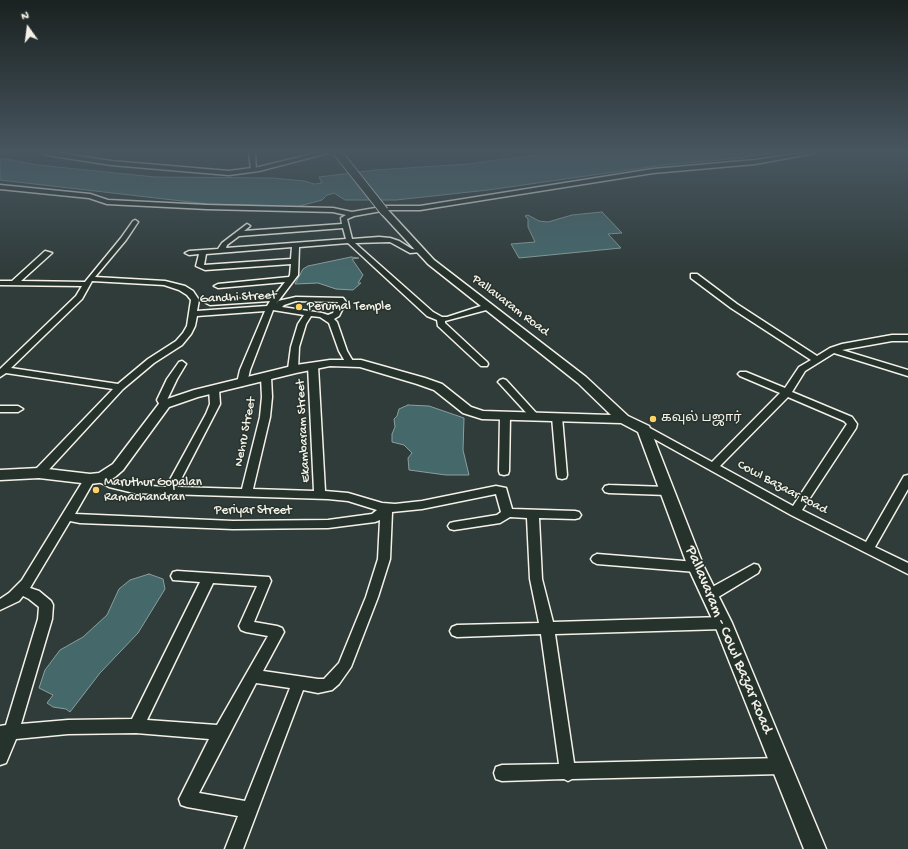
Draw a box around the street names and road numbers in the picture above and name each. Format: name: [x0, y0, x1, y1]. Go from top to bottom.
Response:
street label: Pallavaram Road: [468, 272, 552, 340]
street label: Gandhi Street: [199, 288, 277, 308]
street label: Ekambaram Street: [294, 379, 314, 483]
street label: Nehru Street: [232, 396, 260, 468]
street label: Cowl Bazaar Road: [734, 458, 830, 518]
street label: Periyar Street: [214, 503, 292, 519]
street label: Pallavaram - Cowl Bazar Road: [680, 543, 776, 737]

